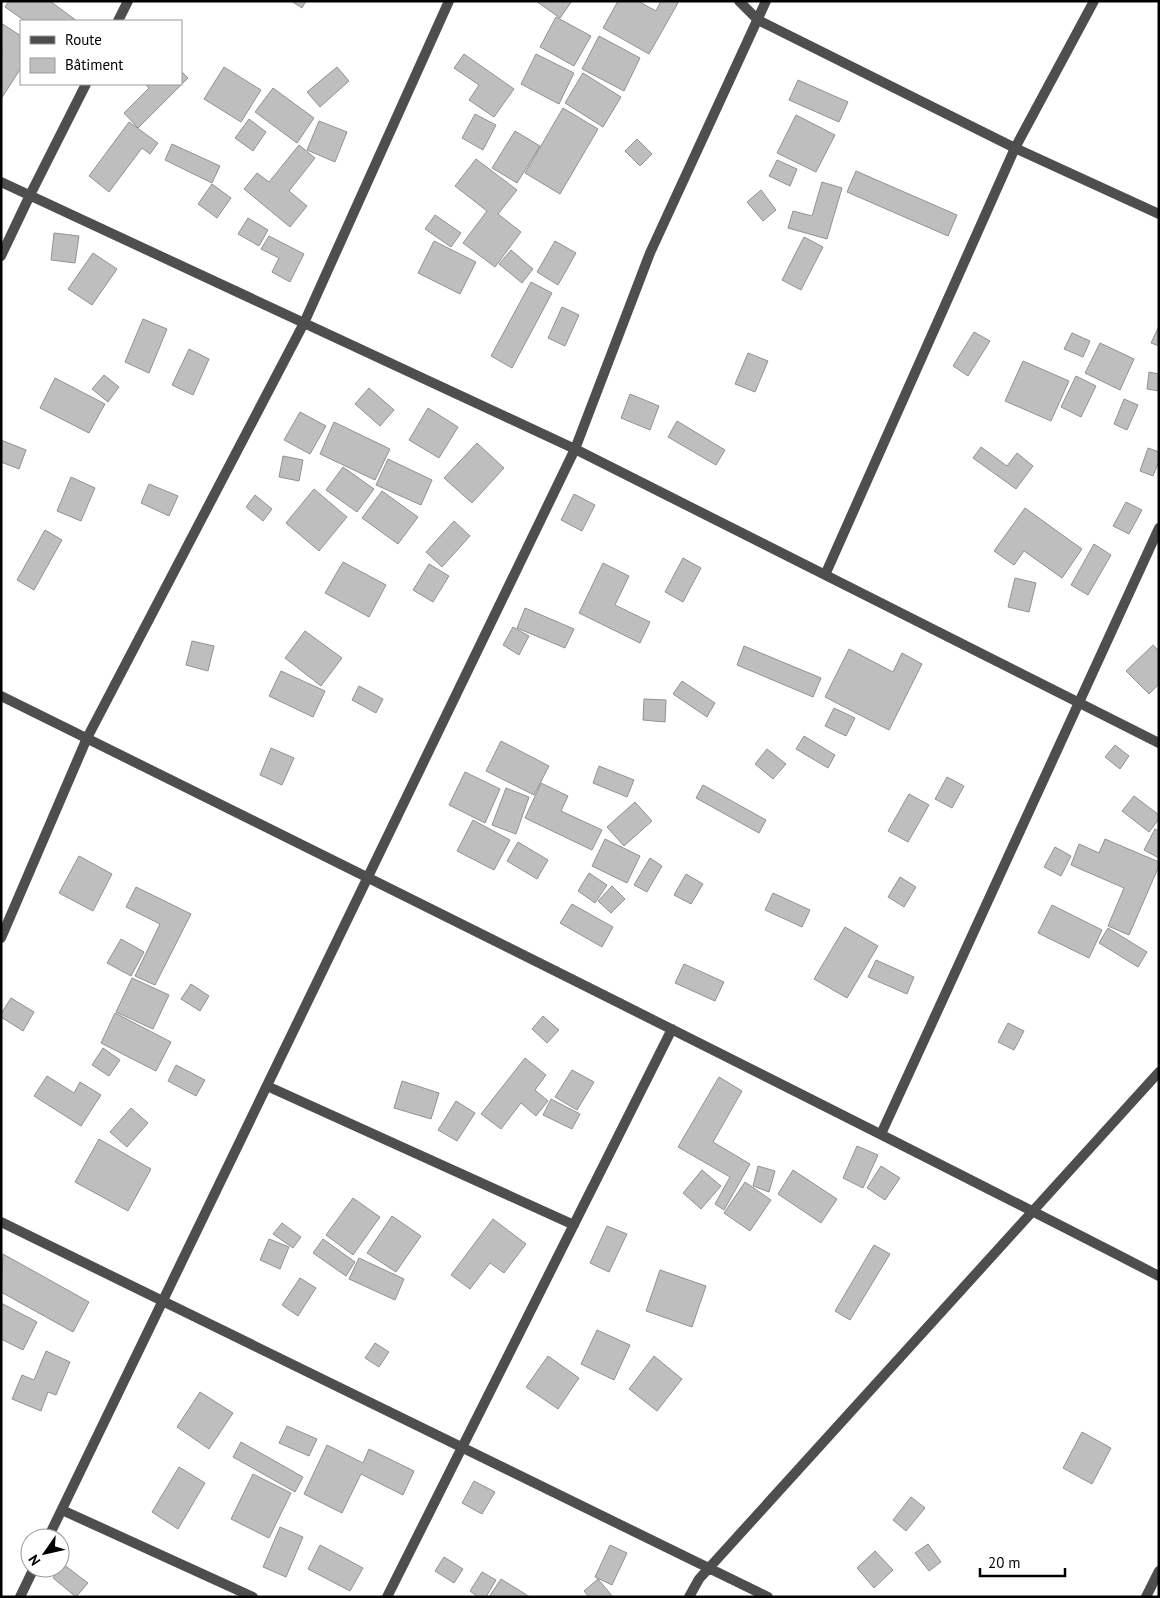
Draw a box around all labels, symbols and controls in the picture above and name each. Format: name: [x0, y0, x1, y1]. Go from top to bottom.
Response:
legend: [20, 20, 182, 85]
text: Route: [65, 30, 102, 49]
text: Bâtiment: [65, 55, 123, 74]
north arrow: [20, 1528, 70, 1578]
scale bar: [980, 1546, 1065, 1578]
text: N: [24, 1551, 44, 1569]
text: 20 m: [988, 1553, 1021, 1572]

